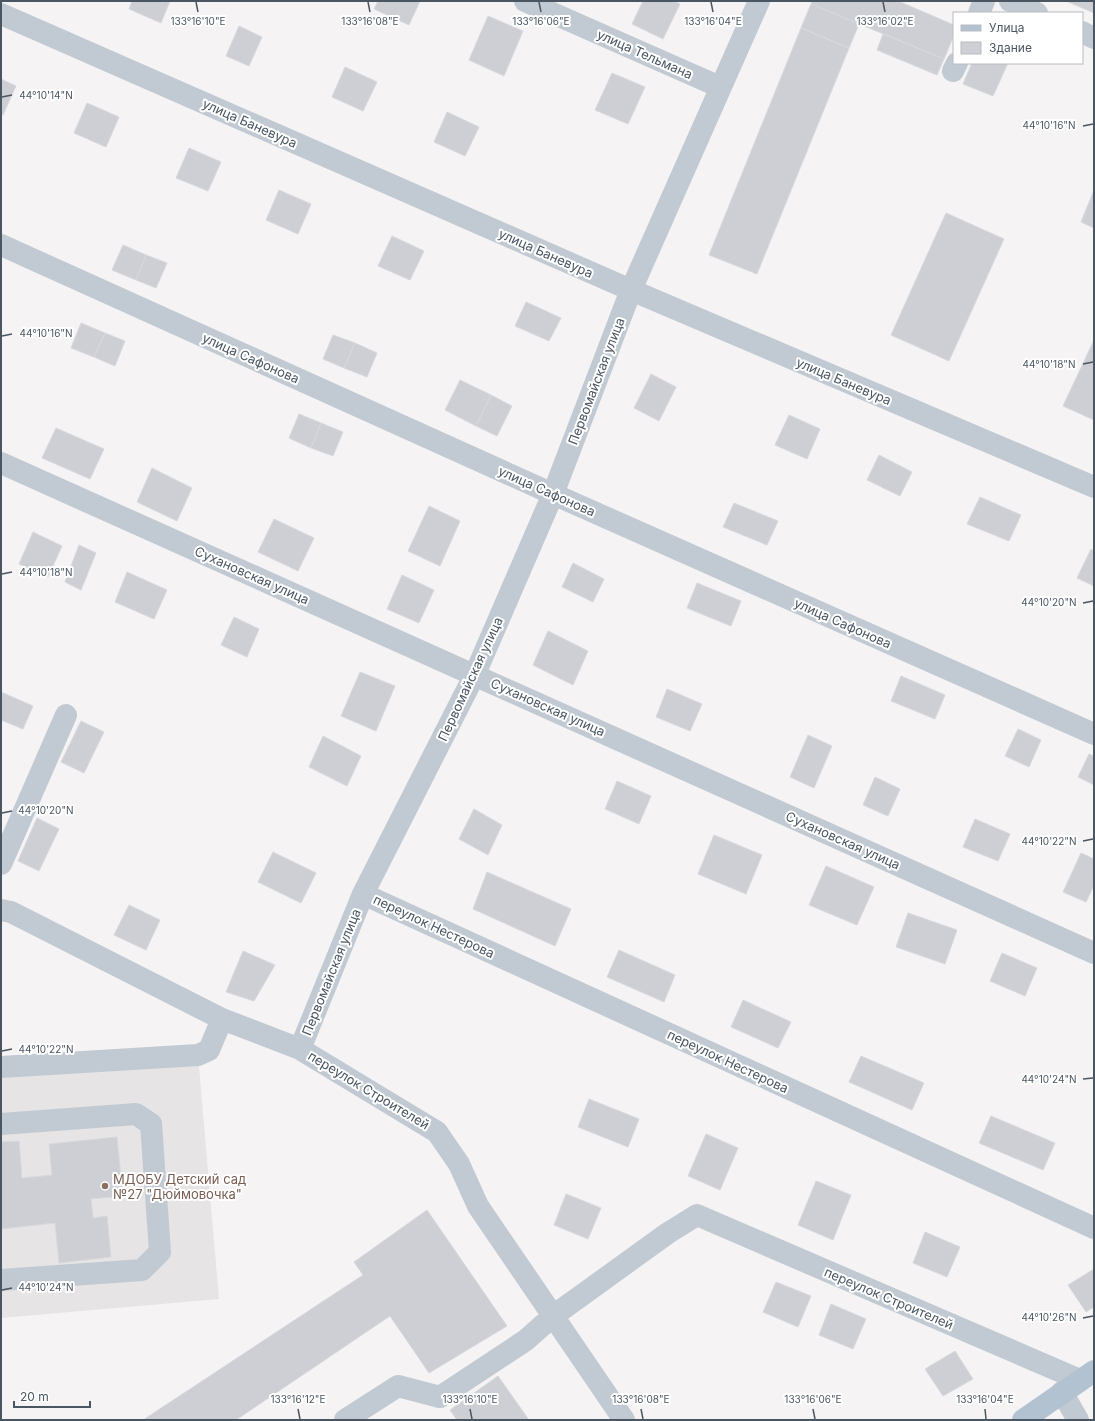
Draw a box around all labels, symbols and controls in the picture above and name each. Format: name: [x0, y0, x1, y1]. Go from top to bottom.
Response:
legend: [953, 12, 1083, 64]
text: 133°16'10"E: [170, 15, 226, 27]
text: 133°16'08"E: [341, 15, 399, 27]
text: 133°16'06"E: [512, 15, 570, 27]
text: 133°16'04"E: [684, 15, 742, 27]
text: 133°16'02"E: [856, 15, 914, 27]
text: Улица: [989, 20, 1024, 35]
street label: улица Тельмана: [595, 26, 695, 82]
text: Здание: [989, 40, 1032, 55]
text: 44°10'14"N: [19, 89, 73, 101]
street label: улица Баневура: [200, 95, 300, 151]
text: 44°10'16"N: [1022, 119, 1076, 131]
street label: улица Баневура: [496, 225, 596, 281]
street label: Первомайская улица: [564, 315, 628, 447]
text: 44°10'16"N: [19, 327, 73, 339]
street label: улица Сафонова: [200, 329, 302, 387]
street label: улица Баневура: [794, 354, 894, 408]
text: 44°10'18"N: [1022, 358, 1076, 370]
street label: улица Сафонова: [496, 462, 598, 520]
street label: Сухановская улица: [192, 543, 312, 607]
text: 44°10'18"N: [19, 566, 73, 578]
street label: улица Сафонова: [792, 594, 894, 652]
text: 44°10'20"N: [1021, 596, 1077, 608]
street label: Первомайская улица: [434, 614, 506, 744]
street label: Сухановская улица: [488, 675, 608, 739]
text: 44°10'20"N: [18, 804, 74, 816]
street label: Сухановская улица: [783, 808, 903, 872]
text: 44°10'22"N: [1021, 835, 1077, 847]
street label: переулок Нестерова: [371, 891, 497, 961]
street label: Первомайская улица: [298, 906, 364, 1038]
street label: переулок Нестерова: [665, 1026, 791, 1096]
text: 44°10'22"N: [18, 1043, 74, 1055]
street label: переулок Строителей: [305, 1047, 433, 1133]
text: 44°10'24"N: [1021, 1073, 1077, 1085]
place label: МДОБУ Детский сад №27 "Дюймовочка": [113, 1171, 246, 1202]
marker: МДОБУ Детский сад №27 "Дюймовочка": [100, 1181, 110, 1191]
street label: переулок Строителей: [822, 1264, 956, 1332]
text: 44°10'24"N: [18, 1281, 74, 1293]
text: 44°10'26"N: [1021, 1311, 1077, 1323]
scale bar: [14, 1383, 90, 1409]
text: 20 m: [20, 1389, 49, 1404]
text: 133°16'12"E: [271, 1393, 325, 1405]
text: 133°16'10"E: [442, 1393, 498, 1405]
text: 133°16'08"E: [612, 1393, 670, 1405]
text: 133°16'06"E: [784, 1393, 842, 1405]
text: 133°16'04"E: [956, 1393, 1014, 1405]

